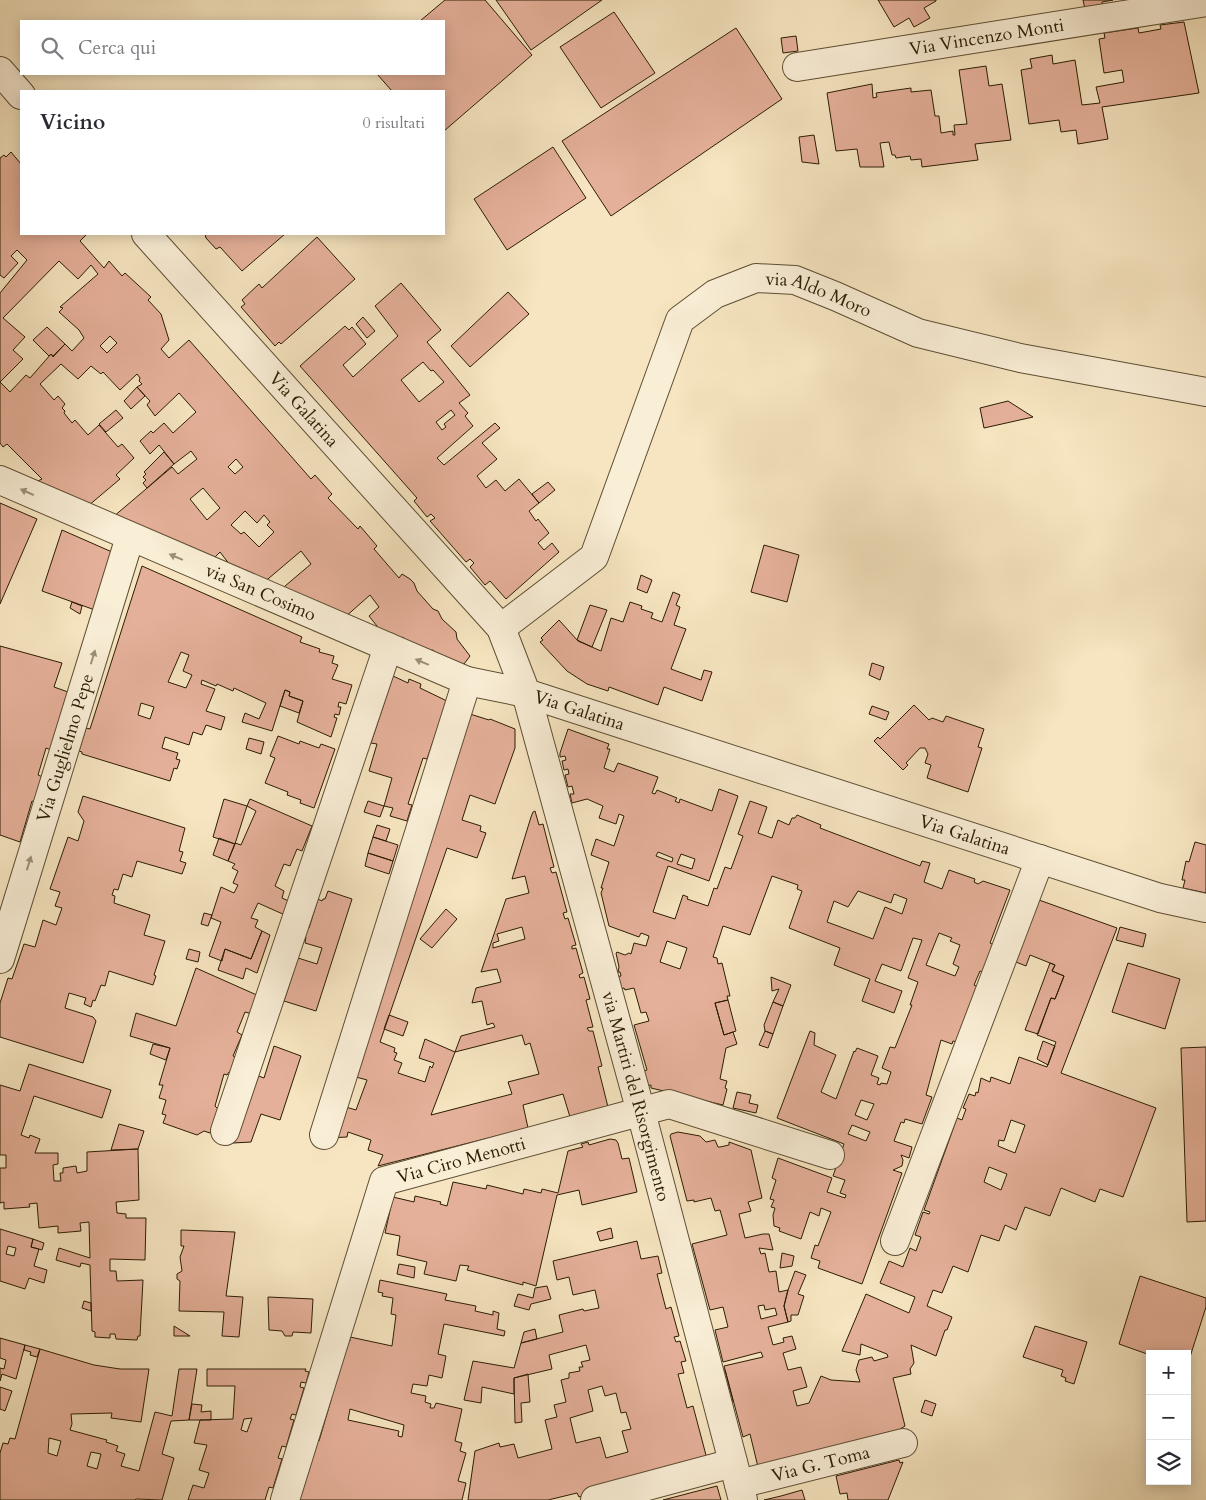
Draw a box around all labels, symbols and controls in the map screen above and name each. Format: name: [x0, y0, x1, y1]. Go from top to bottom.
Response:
street label: Via Vincenzo Monti: [907, 12, 1066, 61]
search box: [20, 20, 445, 75]
icon: search: [38, 34, 66, 62]
text: Cerca qui: [78, 35, 156, 61]
text: Vicino: [40, 108, 105, 137]
text: 0 risultati: [362, 112, 425, 134]
street label: via Aldo Moro: [765, 266, 876, 323]
street label: Via Galatina: [263, 366, 345, 453]
one-way arrow: [20, 487, 34, 495]
one-way arrow: [169, 552, 183, 560]
street label: via San Cosimo: [202, 557, 320, 627]
one-way arrow: [89, 649, 97, 664]
one-way arrow: [415, 657, 429, 665]
street label: Via Guglielmo Pepe: [30, 671, 100, 825]
street label: Via Galatina: [531, 684, 628, 737]
street label: Via Galatina: [916, 808, 1013, 861]
one-way arrow: [26, 855, 34, 870]
street label: via Martiri del Risorgimento: [596, 988, 677, 1204]
street label: Via Ciro Menotti: [394, 1131, 528, 1189]
map controls: [1146, 1350, 1191, 1485]
button: +: [1146, 1350, 1191, 1395]
button: −: [1146, 1395, 1191, 1440]
street label: Via G. Toma: [769, 1439, 873, 1488]
button: layers: [1146, 1440, 1191, 1485]

